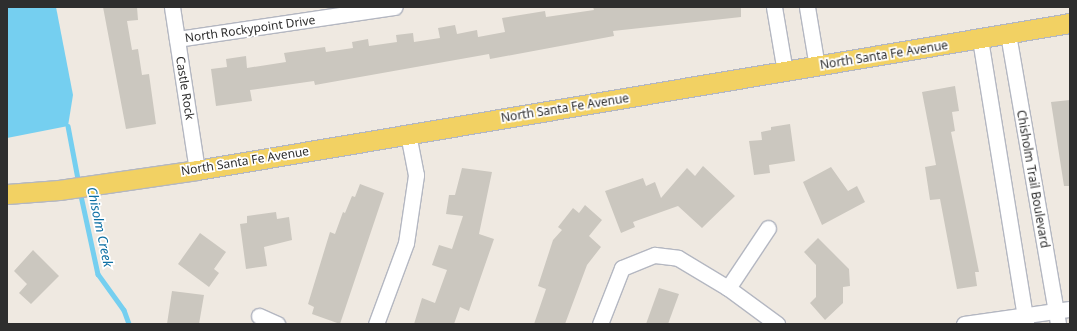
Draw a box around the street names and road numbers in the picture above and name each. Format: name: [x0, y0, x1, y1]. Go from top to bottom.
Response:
street label: North Rockypoint Drive: [184, 13, 316, 45]
street label: North Santa Fe Avenue: [819, 38, 949, 72]
street label: Castle Rock: [173, 55, 197, 121]
street label: North Santa Fe Avenue: [500, 91, 630, 125]
street label: Chisholm Trail Boulevard: [1014, 109, 1052, 249]
street label: North Santa Fe Avenue: [180, 144, 310, 178]

